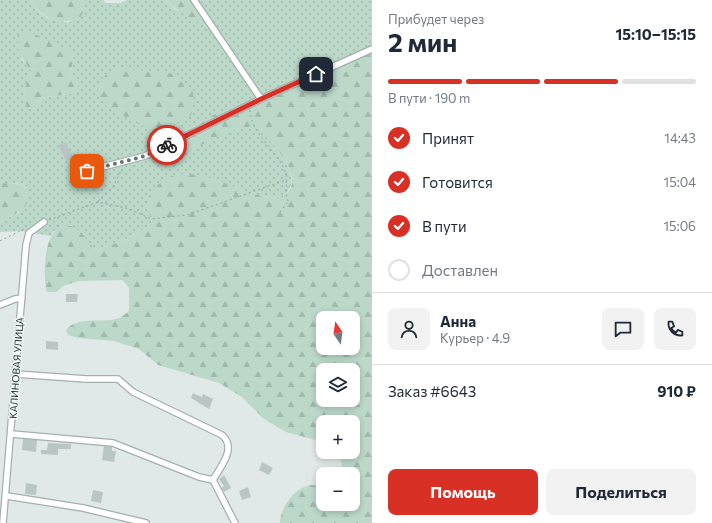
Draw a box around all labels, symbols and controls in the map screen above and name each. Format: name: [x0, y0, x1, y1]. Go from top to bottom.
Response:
text: Прибудет через: [388, 11, 484, 27]
text: 15:10–15:15: [616, 25, 696, 43]
text: 2 мин: [388, 26, 457, 57]
pin: [299, 57, 333, 91]
icon: home: [305, 63, 327, 85]
text: В пути · 190 m: [388, 90, 470, 106]
courier: [147, 125, 187, 165]
icon: check: [388, 127, 410, 149]
text: Принят: [422, 129, 474, 147]
text: 14:43: [664, 130, 696, 146]
icon: bike: [156, 134, 178, 156]
pin: [70, 154, 104, 188]
icon: bag: [76, 160, 98, 182]
icon: check: [388, 171, 410, 193]
text: Готовится: [422, 173, 493, 191]
text: 15:04: [664, 174, 696, 190]
icon: check: [388, 215, 410, 237]
text: В пути: [422, 217, 467, 235]
text: 15:06: [664, 218, 696, 234]
text: Доставлен: [422, 261, 498, 279]
button: person: [388, 308, 430, 350]
button: chat: [602, 308, 644, 350]
button: phone: [654, 308, 696, 350]
north arrow: [316, 311, 360, 355]
map controls: [316, 311, 360, 511]
text: Анна: [440, 312, 476, 330]
street label: КАЛИНОВАЯ УЛИЦА: [6, 317, 26, 419]
text: Курьер · 4.9: [440, 330, 510, 346]
button: layers: [316, 363, 360, 407]
text: Заказ #6643: [388, 382, 476, 400]
text: 910 ₽: [657, 382, 696, 400]
button: +: [316, 415, 360, 459]
button: −: [316, 467, 360, 511]
button: Помощь: [388, 469, 538, 515]
button: Поделиться: [546, 469, 696, 515]

